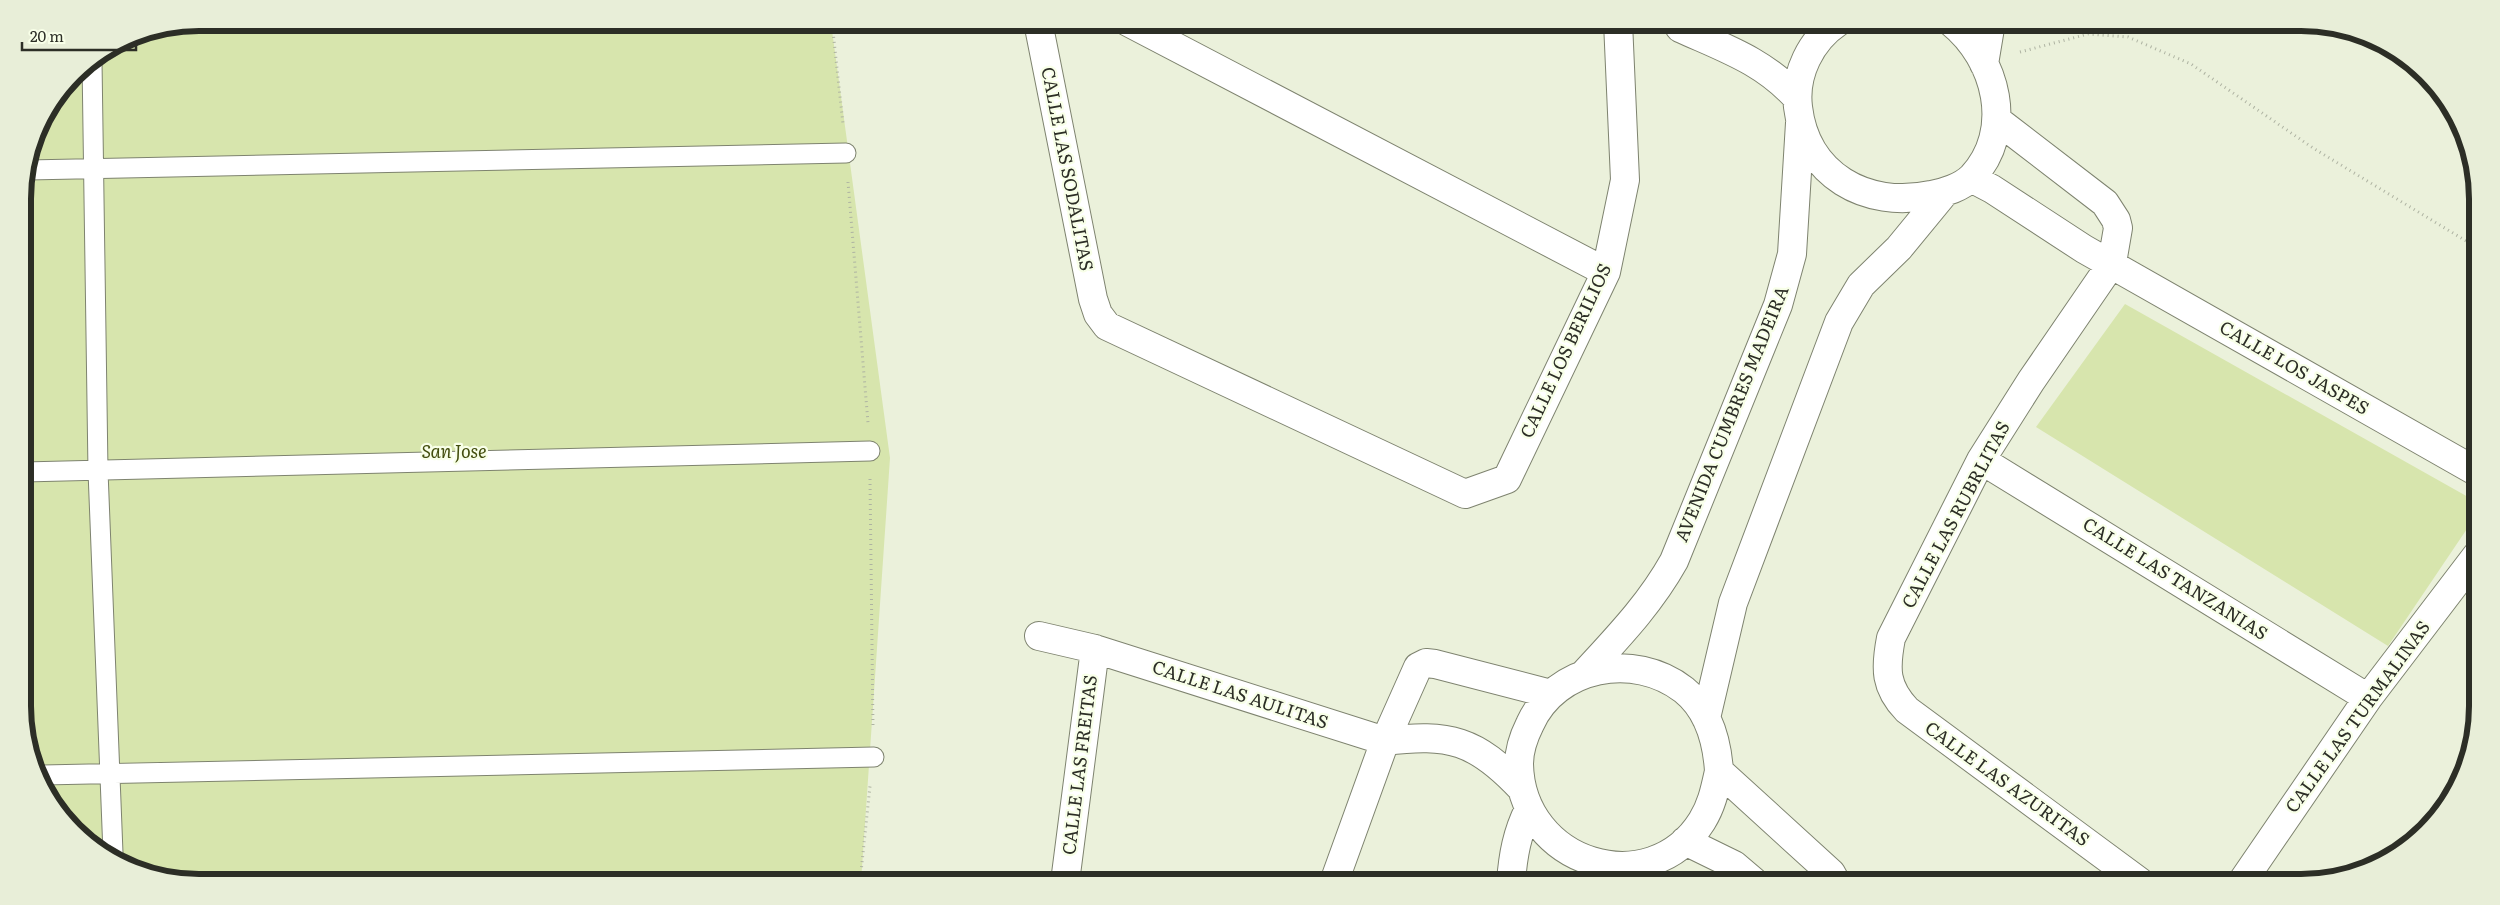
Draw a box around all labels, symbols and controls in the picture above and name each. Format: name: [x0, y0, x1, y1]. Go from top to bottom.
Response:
scale bar: [22, 20, 136, 52]
text: 20 m: [30, 24, 64, 47]
street label: CALLE LAS SODALITAS: [1035, 64, 1102, 273]
street label: CALLE LOS BERILIOS: [1512, 259, 1617, 442]
street label: AVENIDA CUMBRES MADEIRA: [1667, 281, 1794, 546]
street label: CALLE LOS JASPES: [2215, 313, 2374, 421]
street label: CALLE LAS RUBRLITAS: [1894, 416, 2015, 613]
park label: San Jose: [421, 437, 487, 464]
street label: CALLE LAS TANZANIAS: [2078, 510, 2274, 646]
street label: CALLE LAS TURMALINAS: [2278, 614, 2436, 818]
street label: CALLE LAS AULITAS: [1149, 652, 1332, 735]
street label: CALLE LAS FREITAS: [1054, 673, 1103, 856]
street label: CALLE LAS AZURITAS: [1920, 714, 2096, 852]

